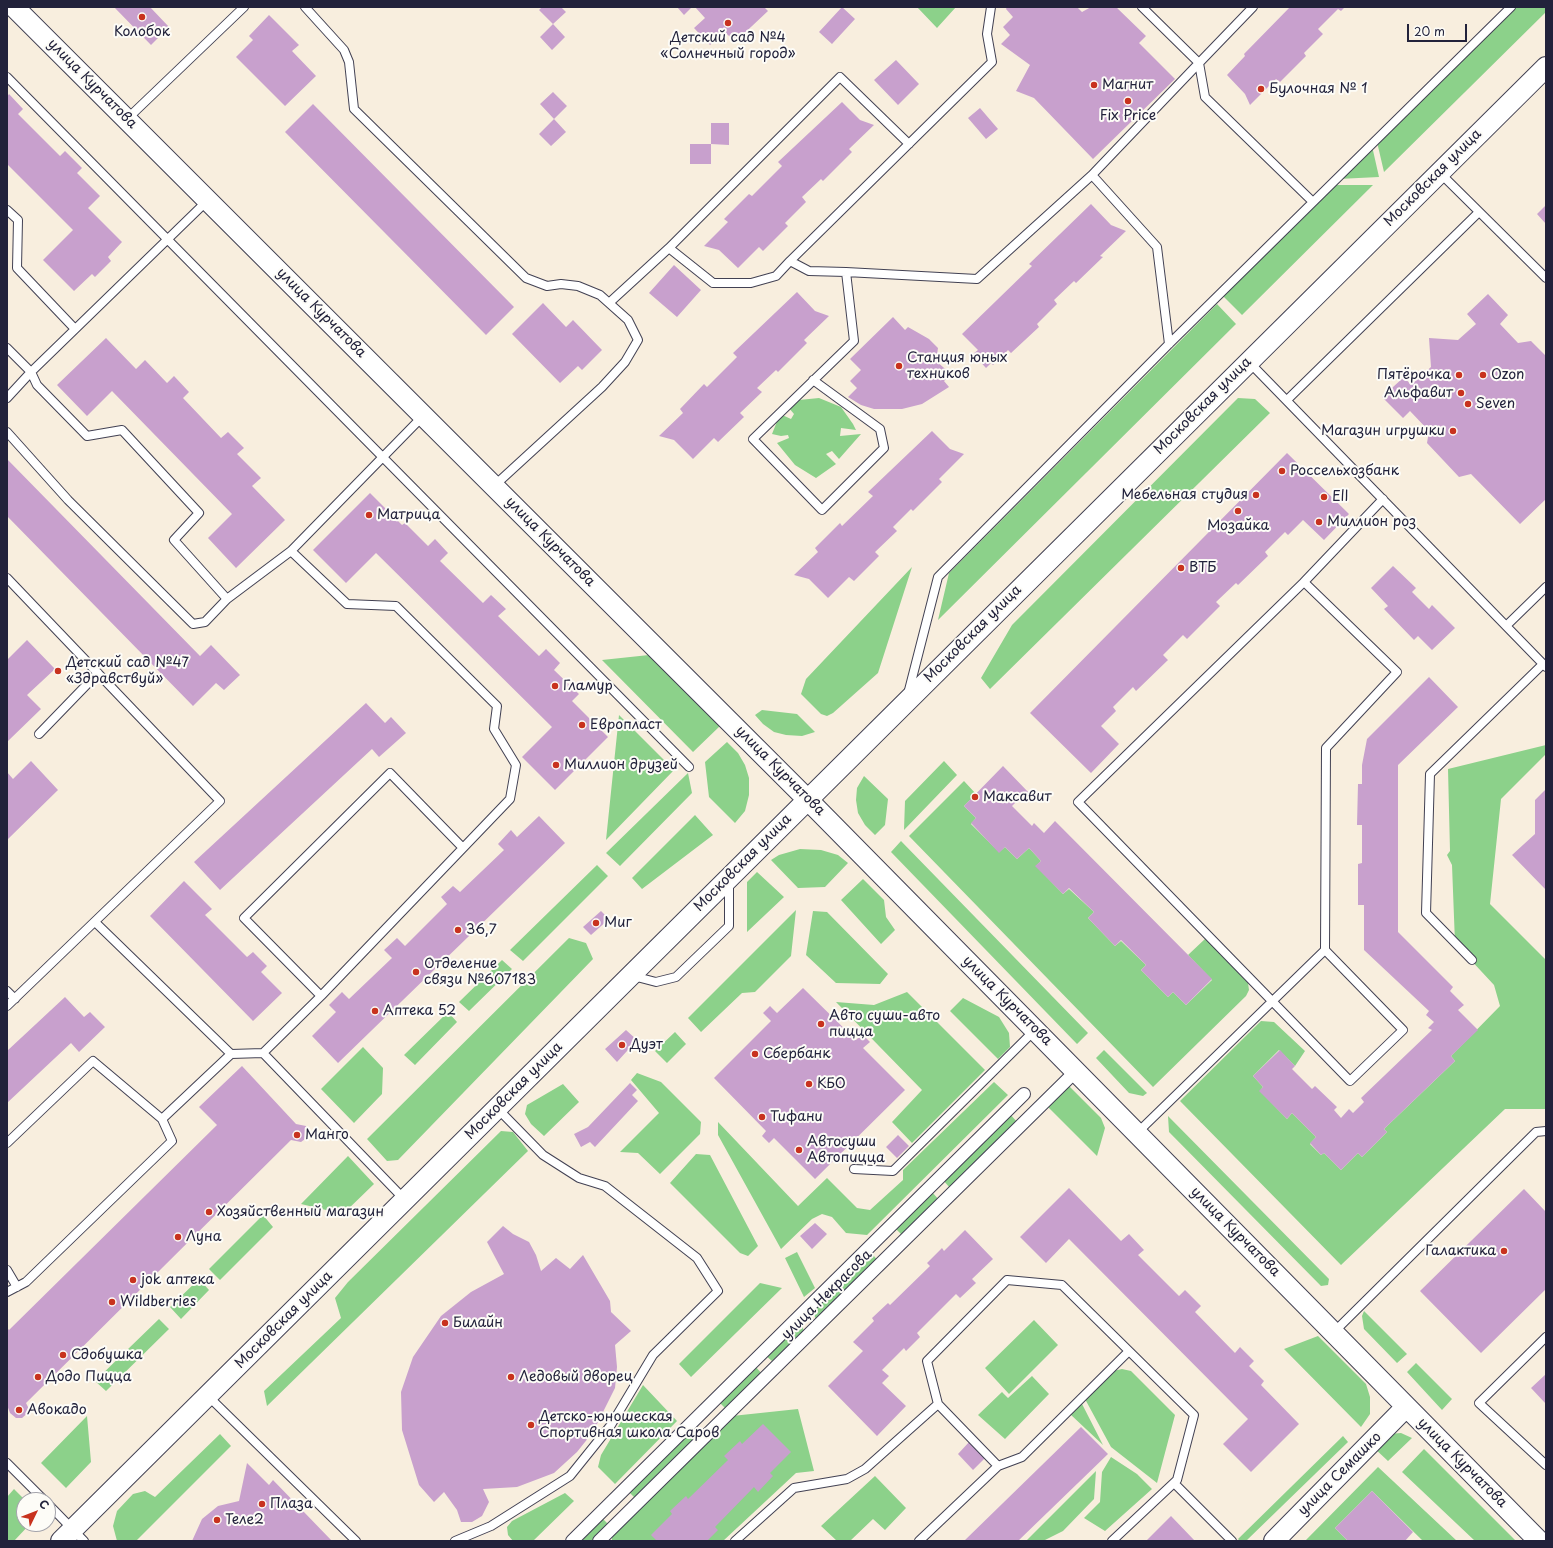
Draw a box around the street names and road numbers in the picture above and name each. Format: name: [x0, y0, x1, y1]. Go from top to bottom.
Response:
street label: улица Курчатова: [44, 36, 140, 132]
street label: Московская улица: [1381, 126, 1485, 230]
street label: улица Курчатова: [273, 265, 369, 361]
street label: Московская улица: [1151, 354, 1255, 458]
street label: улица Курчатова: [502, 494, 598, 590]
street label: Московская улица: [921, 582, 1025, 686]
street label: улица Курчатова: [732, 723, 828, 819]
street label: Московская улица: [691, 811, 795, 915]
street label: улица Курчатова: [959, 953, 1055, 1049]
street label: Московская улица: [462, 1039, 566, 1143]
street label: улица Курчатова: [1187, 1184, 1283, 1280]
street label: улица Некрасова: [778, 1246, 876, 1344]
street label: Московская улица: [232, 1268, 336, 1372]
street label: улица Курчатова: [1414, 1415, 1510, 1511]
street label: улица Семашко: [1295, 1429, 1385, 1519]

